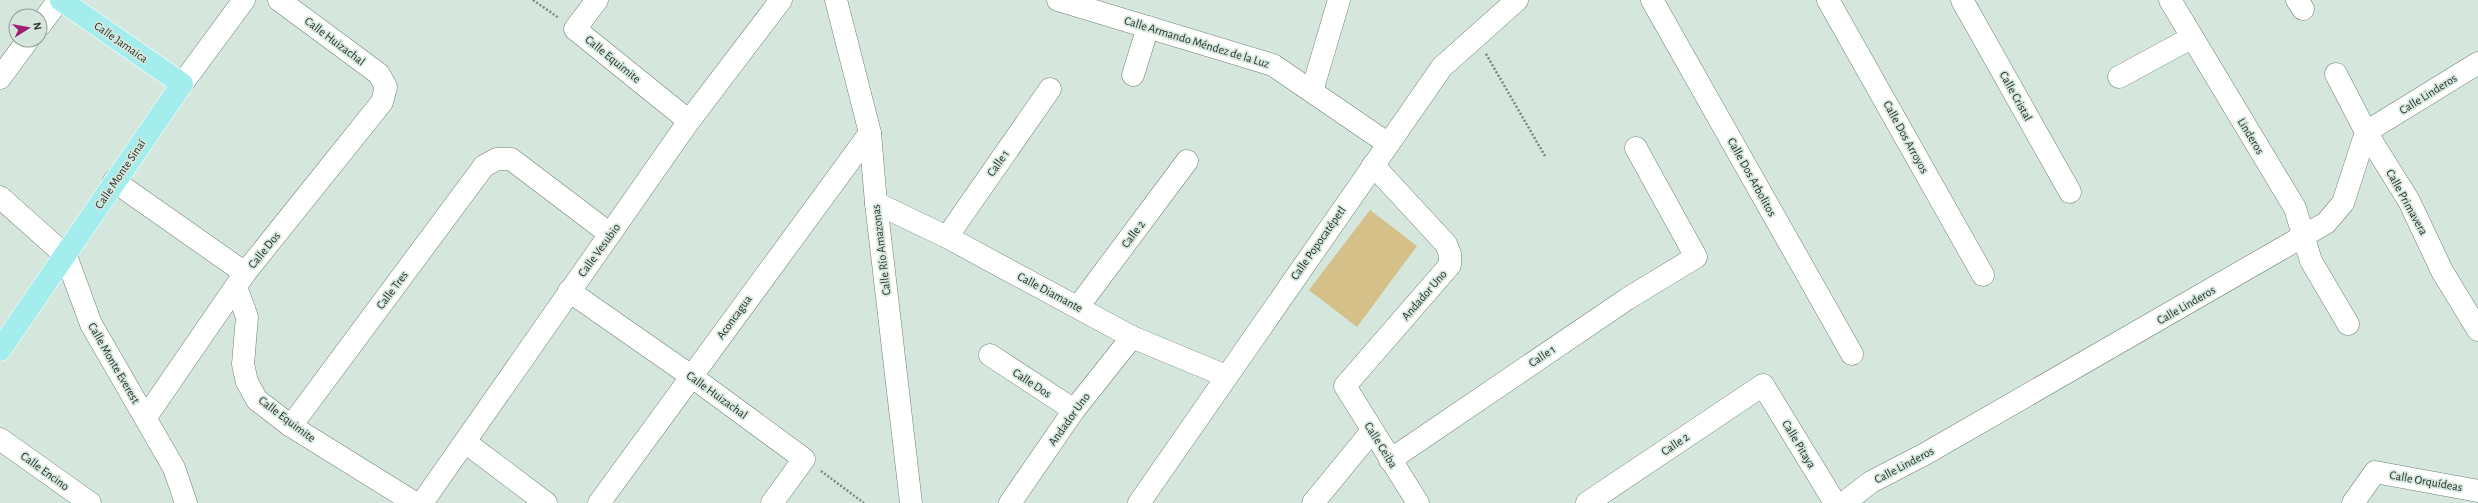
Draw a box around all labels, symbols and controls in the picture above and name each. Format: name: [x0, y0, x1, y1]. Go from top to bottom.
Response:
north arrow: [8, 8, 48, 48]
street label: Calle Huizachal: [303, 14, 367, 68]
street label: Calle Armando Méndez de la Luz: [1123, 14, 1271, 70]
street label: Calle Jamaica: [92, 19, 150, 65]
text: N: [31, 21, 43, 31]
street label: Calle Equimite: [583, 33, 643, 85]
street label: Calle Cristal: [1997, 69, 2035, 123]
street label: Calle Linderos: [2397, 72, 2459, 116]
street label: Calle Dos Arroyos: [1880, 99, 1931, 176]
street label: Linderos: [2236, 116, 2266, 156]
street label: Calle Dos Arbolitos: [1725, 136, 1779, 218]
street label: Calle Monte Sinaí: [92, 137, 148, 211]
street label: Calle 1: [985, 148, 1011, 178]
street label: Calle Primavera: [2384, 167, 2430, 237]
street label: Calle Río Amazonas: [869, 204, 893, 296]
street label: Calle Popocatépetl: [1288, 204, 1348, 282]
street label: Calle 2: [1119, 218, 1147, 250]
street label: Calle Vesubio: [576, 221, 622, 279]
street label: Calle Dos: [246, 229, 282, 271]
street label: Andador Uno: [1399, 268, 1449, 322]
street label: Calle Tres: [374, 269, 410, 311]
street label: Calle Diamante: [1016, 270, 1084, 314]
street label: Calle Linderos: [2155, 283, 2217, 327]
street label: Aconcagua: [714, 293, 754, 341]
street label: Calle Monte Everest: [86, 321, 142, 406]
street label: Calle 1: [1526, 343, 1558, 369]
street label: Calle Dos: [1011, 366, 1053, 400]
street label: Calle Huizachal: [684, 369, 750, 421]
street label: Andador Uno: [1046, 390, 1092, 448]
street label: Calle Equimite: [256, 394, 318, 444]
street label: Calle Pitaya: [1779, 418, 1818, 471]
street label: Calle Ceiba: [1362, 420, 1400, 470]
street label: Calle 2: [1659, 430, 1692, 458]
street label: Calle Linderos: [1872, 444, 1936, 486]
street label: Calle Encino: [19, 449, 72, 493]
street label: Calle Orquídeas: [2389, 469, 2463, 493]

